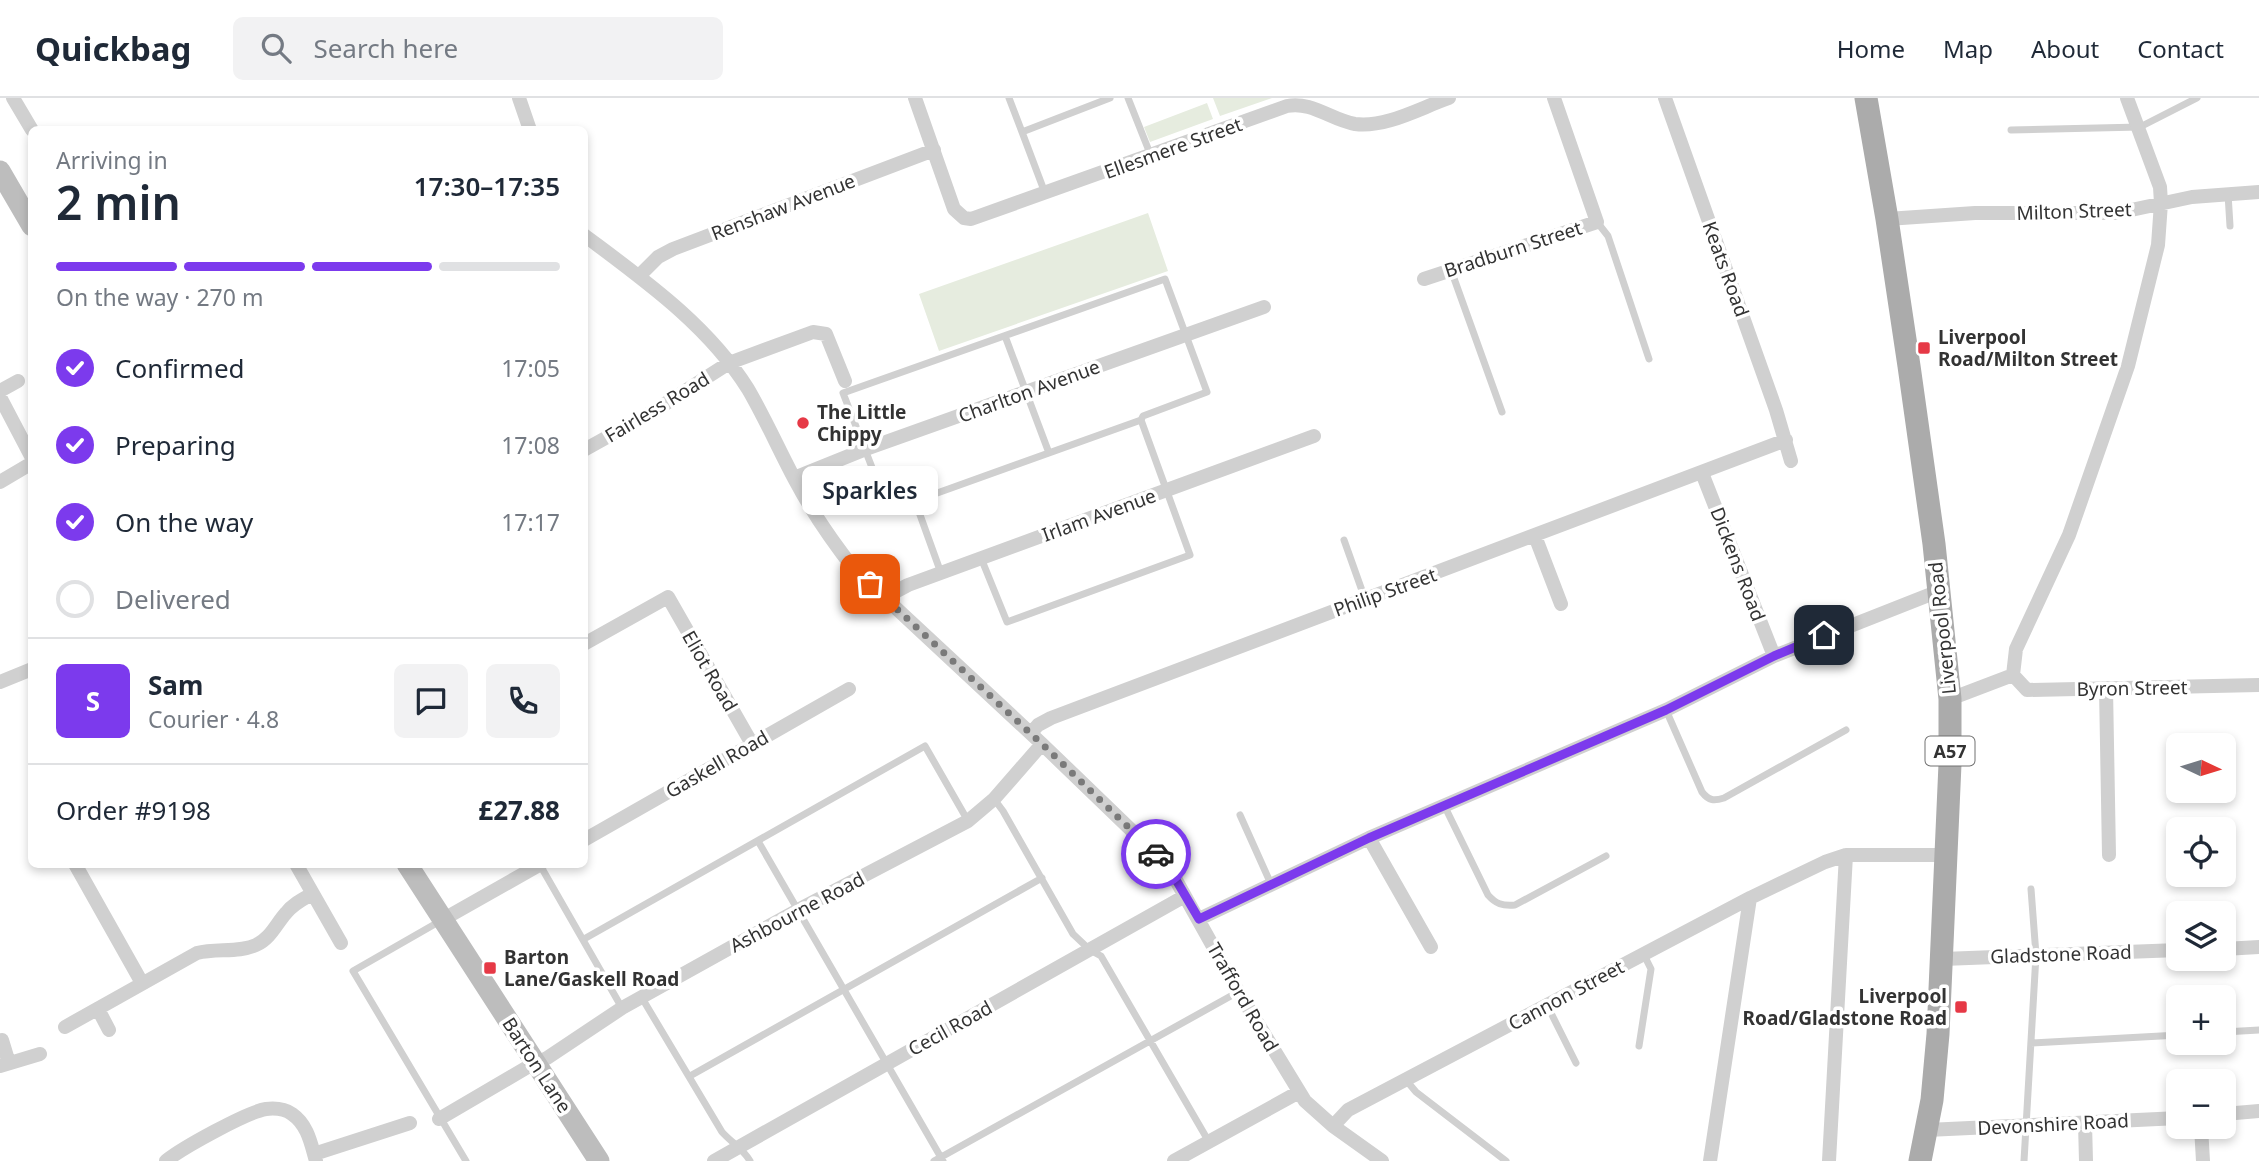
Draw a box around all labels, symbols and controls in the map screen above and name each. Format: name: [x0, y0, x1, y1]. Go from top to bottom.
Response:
search box: [233, 17, 723, 80]
text: Quickbag: [35, 26, 191, 71]
icon: search: [257, 29, 295, 67]
text: Search here: [313, 30, 458, 66]
text: Home: [1837, 32, 1905, 65]
text: Map: [1943, 32, 1993, 65]
text: About: [2031, 32, 2099, 65]
text: Contact: [2137, 32, 2224, 65]
street label: Ellesmere Street: [1100, 111, 1246, 185]
text: Arriving in: [56, 144, 168, 176]
text: 17:30–17:35: [414, 168, 560, 204]
street label: Renshaw Avenue: [707, 168, 859, 246]
text: 2 min: [56, 171, 181, 233]
street label: Milton Street: [2016, 196, 2132, 226]
street label: Bradburn Street: [1441, 214, 1585, 283]
street label: Keats Road: [1697, 218, 1755, 320]
text: On the way · 270 m: [56, 281, 263, 313]
place label: Liverpool Road/Milton Street: [1938, 324, 2118, 372]
marker: Liverpool Road/Milton Street: [1916, 340, 1932, 356]
icon: check: [56, 349, 94, 387]
text: Confirmed: [115, 350, 245, 386]
text: 17:05: [501, 352, 560, 384]
street label: Charlton Avenue: [955, 353, 1103, 429]
street label: Fairless Road: [600, 366, 714, 448]
place label: The Little Chippy: [817, 399, 906, 447]
marker: The Little Chippy: [795, 415, 811, 431]
icon: check: [56, 426, 94, 464]
text: Preparing: [115, 427, 236, 463]
text: 17:08: [501, 429, 560, 461]
callout: Sparkles: [802, 465, 938, 514]
text: Sparkles: [822, 474, 918, 506]
street label: Irlam Avenue: [1039, 482, 1159, 548]
icon: check: [56, 503, 94, 541]
street label: Dickens Road: [1704, 503, 1772, 625]
text: On the way: [115, 504, 253, 540]
text: 17:17: [501, 506, 560, 538]
pin: [840, 554, 900, 614]
street label: Liverpool Road: [1922, 560, 1962, 696]
street label: Philip Street: [1330, 561, 1440, 623]
icon: bag: [851, 565, 889, 603]
text: Delivered: [115, 581, 231, 617]
pin: [1794, 605, 1854, 665]
icon: home: [1805, 616, 1843, 654]
street label: Eliot Road: [676, 626, 744, 716]
button: chat: [394, 664, 468, 738]
button: phone: [486, 664, 560, 738]
text: Sam: [148, 667, 203, 703]
street label: Byron Street: [2076, 674, 2188, 702]
text: S: [86, 683, 100, 719]
text: Courier · 4.8: [148, 703, 279, 735]
street label: Gaskell Road: [661, 724, 773, 804]
north arrow: [2166, 733, 2236, 803]
map controls: [2166, 733, 2236, 1139]
road number: A57: [1926, 736, 1974, 766]
text: Order #9198: [56, 792, 211, 828]
text: £27.88: [478, 792, 560, 828]
button: locate: [2166, 817, 2236, 887]
courier: [1121, 819, 1191, 889]
icon: car: [1137, 835, 1175, 873]
street label: Ashbourne Road: [725, 866, 869, 958]
button: layers: [2166, 901, 2236, 971]
street label: Trafford Road: [1201, 938, 1285, 1056]
street label: Gladstone Road: [1990, 939, 2132, 969]
place label: Barton Lane/Gaskell Road: [504, 944, 679, 992]
street label: Cannon Street: [1504, 954, 1628, 1036]
marker: Barton Lane/Gaskell Road: [482, 960, 498, 976]
place label: Liverpool Road/Gladstone Road: [1743, 983, 1947, 1031]
button: +: [2166, 985, 2236, 1055]
street label: Cecil Road: [903, 994, 997, 1062]
marker: Liverpool Road/Gladstone Road: [1953, 999, 1969, 1015]
street label: Barton Lane: [496, 1012, 578, 1118]
button: −: [2166, 1069, 2236, 1139]
street label: Devonshire Road: [1977, 1107, 2129, 1141]

